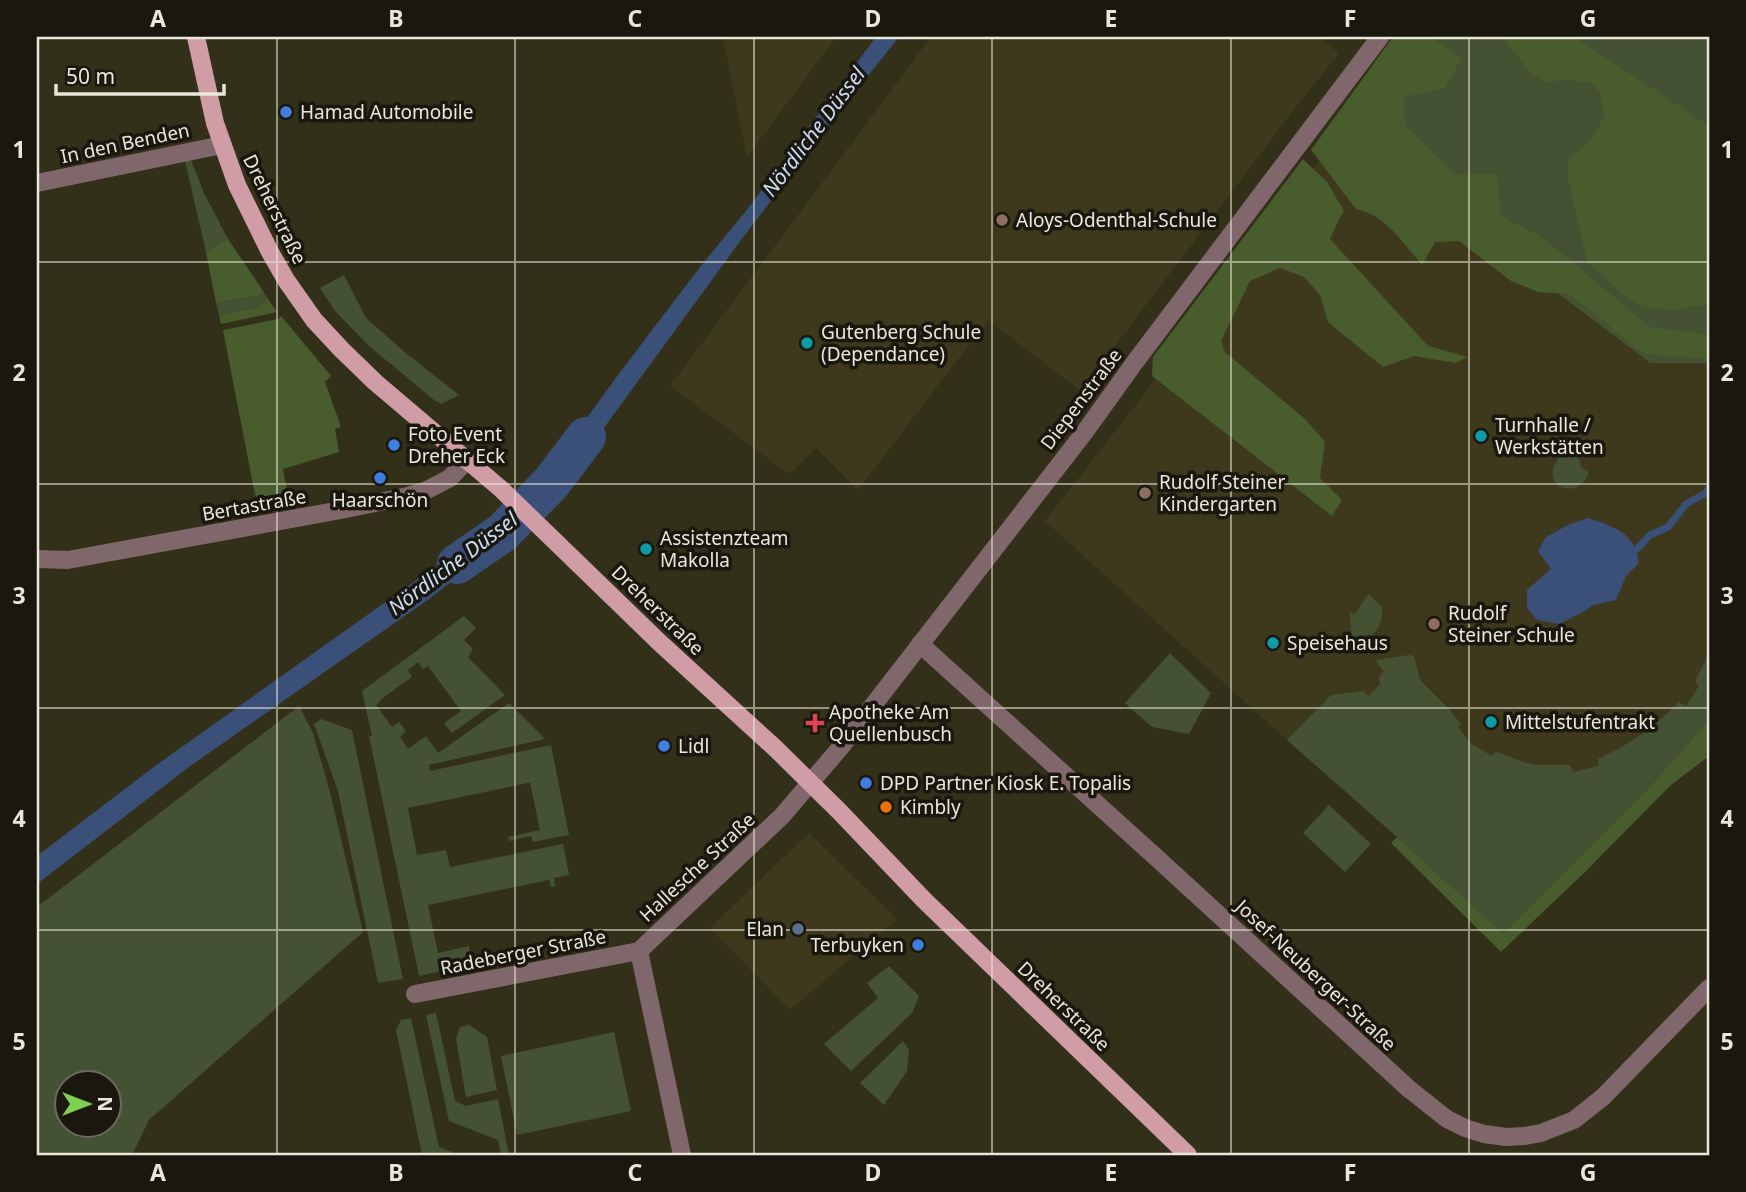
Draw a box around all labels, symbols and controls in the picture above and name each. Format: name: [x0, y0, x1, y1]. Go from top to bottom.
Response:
text: A: [150, 2, 166, 34]
text: B: [388, 2, 404, 34]
text: C: [628, 2, 643, 34]
text: D: [865, 2, 881, 34]
text: E: [1105, 2, 1117, 34]
text: F: [1344, 2, 1356, 34]
text: G: [1580, 2, 1596, 34]
scale bar: [56, 52, 224, 96]
water label: Nördliche Düssel: [755, 60, 871, 202]
text: 50 m: [66, 62, 115, 90]
place label: Hamad Automobile: [300, 99, 474, 125]
marker: Hamad Automobile: [278, 104, 294, 120]
street label: In den Benden: [58, 117, 192, 169]
text: 1: [12, 133, 26, 165]
text: 1: [1720, 133, 1734, 165]
street label: Dreherstraße: [237, 150, 313, 268]
place label: Aloys-Odenthal-Schule: [1016, 207, 1217, 233]
marker: Aloys-Odenthal-Schule: [994, 212, 1010, 228]
place label: Gutenberg Schule (Dependance): [821, 319, 981, 367]
marker: Gutenberg Schule (Dependance): [799, 335, 815, 351]
street label: Diepenstraße: [1034, 343, 1128, 455]
text: 2: [12, 356, 26, 388]
text: 2: [1720, 356, 1734, 388]
place label: Turnhalle / Werkstätten: [1495, 412, 1604, 460]
place label: Foto Event Dreher Eck: [408, 421, 505, 469]
marker: Turnhalle / Werkstätten: [1473, 428, 1489, 444]
marker: Foto Event Dreher Eck: [386, 437, 402, 453]
place label: Rudolf Steiner Kindergarten: [1159, 469, 1285, 517]
marker: Haarschön: [372, 470, 388, 486]
street label: Bertastraße: [200, 483, 308, 527]
marker: Rudolf Steiner Kindergarten: [1137, 485, 1153, 501]
place label: Haarschön: [332, 487, 428, 513]
water label: Nördliche Düssel: [382, 505, 523, 621]
place label: Assistenzteam Makolla: [660, 525, 789, 573]
marker: Assistenzteam Makolla: [638, 541, 654, 557]
street label: Dreherstraße: [606, 559, 710, 661]
text: 3: [12, 579, 26, 611]
text: 3: [1720, 579, 1734, 611]
place label: Rudolf Steiner Schule: [1448, 600, 1575, 648]
marker: Rudolf Steiner Schule: [1426, 616, 1442, 632]
place label: Speisehaus: [1287, 630, 1388, 656]
marker: Speisehaus: [1265, 635, 1281, 651]
place label: Apotheke Am Quellenbusch: [829, 699, 952, 747]
place label: Mittelstufentrakt: [1505, 709, 1655, 735]
marker: Mittelstufentrakt: [1483, 714, 1499, 730]
marker: Apotheke Am Quellenbusch: [807, 715, 823, 731]
place label: Lidl: [678, 733, 709, 759]
marker: Lidl: [656, 738, 672, 754]
place label: DPD Partner Kiosk E. Topalis: [880, 770, 1131, 796]
marker: DPD Partner Kiosk E. Topalis: [858, 775, 874, 791]
place label: Kimbly: [900, 794, 961, 820]
marker: Kimbly: [878, 799, 894, 815]
text: 4: [12, 802, 26, 834]
text: 4: [1720, 802, 1734, 834]
street label: Hallesche Straße: [634, 807, 760, 927]
street label: Josef-Neuberger-Straße: [1229, 892, 1402, 1056]
place label: Elan: [746, 916, 784, 942]
marker: Elan: [790, 921, 806, 937]
street label: Radeberger Straße: [438, 923, 608, 981]
place label: Terbuyken: [810, 932, 904, 958]
marker: Terbuyken: [910, 937, 926, 953]
street label: Dreherstraße: [1012, 955, 1116, 1057]
text: 5: [12, 1025, 26, 1057]
text: 5: [1720, 1025, 1734, 1057]
north arrow: [52, 1070, 122, 1140]
text: N: [92, 1096, 118, 1112]
text: A: [150, 1156, 166, 1188]
text: B: [388, 1156, 404, 1188]
text: C: [628, 1156, 643, 1188]
text: D: [865, 1156, 881, 1188]
text: E: [1105, 1156, 1117, 1188]
text: F: [1344, 1156, 1356, 1188]
text: G: [1580, 1156, 1596, 1188]

